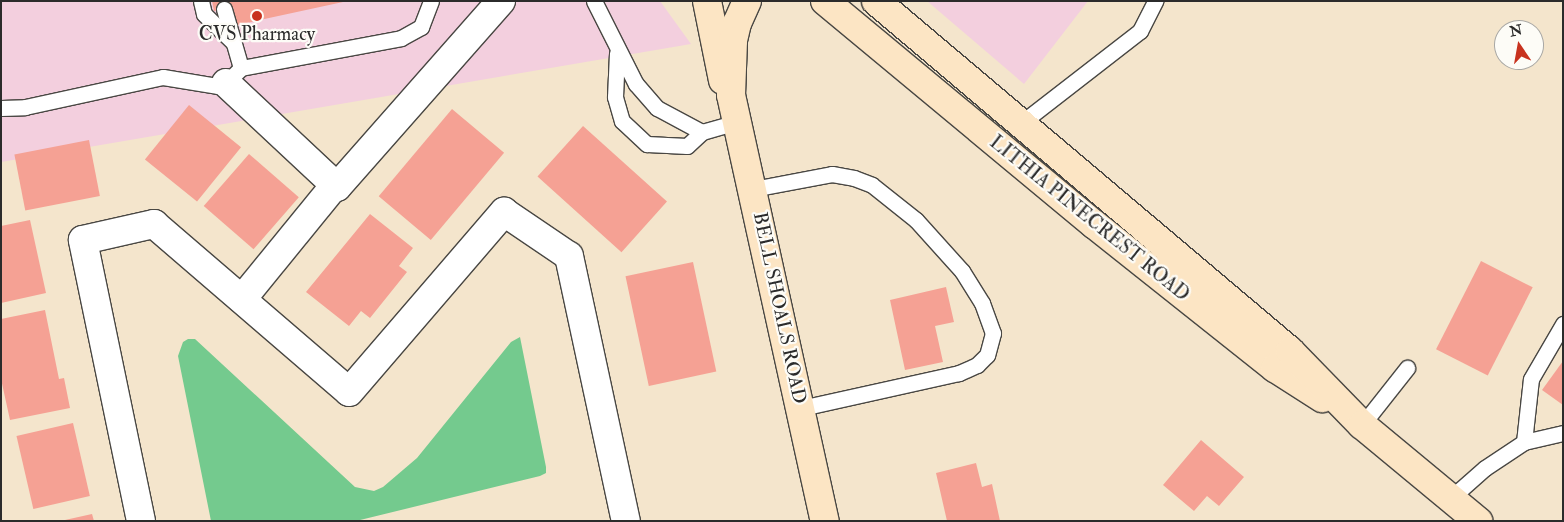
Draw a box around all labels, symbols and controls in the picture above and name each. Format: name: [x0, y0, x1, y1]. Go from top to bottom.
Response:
marker: CVS Pharmacy: [251, 10, 263, 22]
north arrow: [1494, 20, 1544, 70]
text: N: [1508, 21, 1524, 40]
place label: CVS Pharmacy: [199, 24, 315, 46]
street label: LITHIA PINECREST ROAD: [985, 131, 1193, 307]
street label: BELL SHOALS ROAD: [748, 210, 810, 406]

